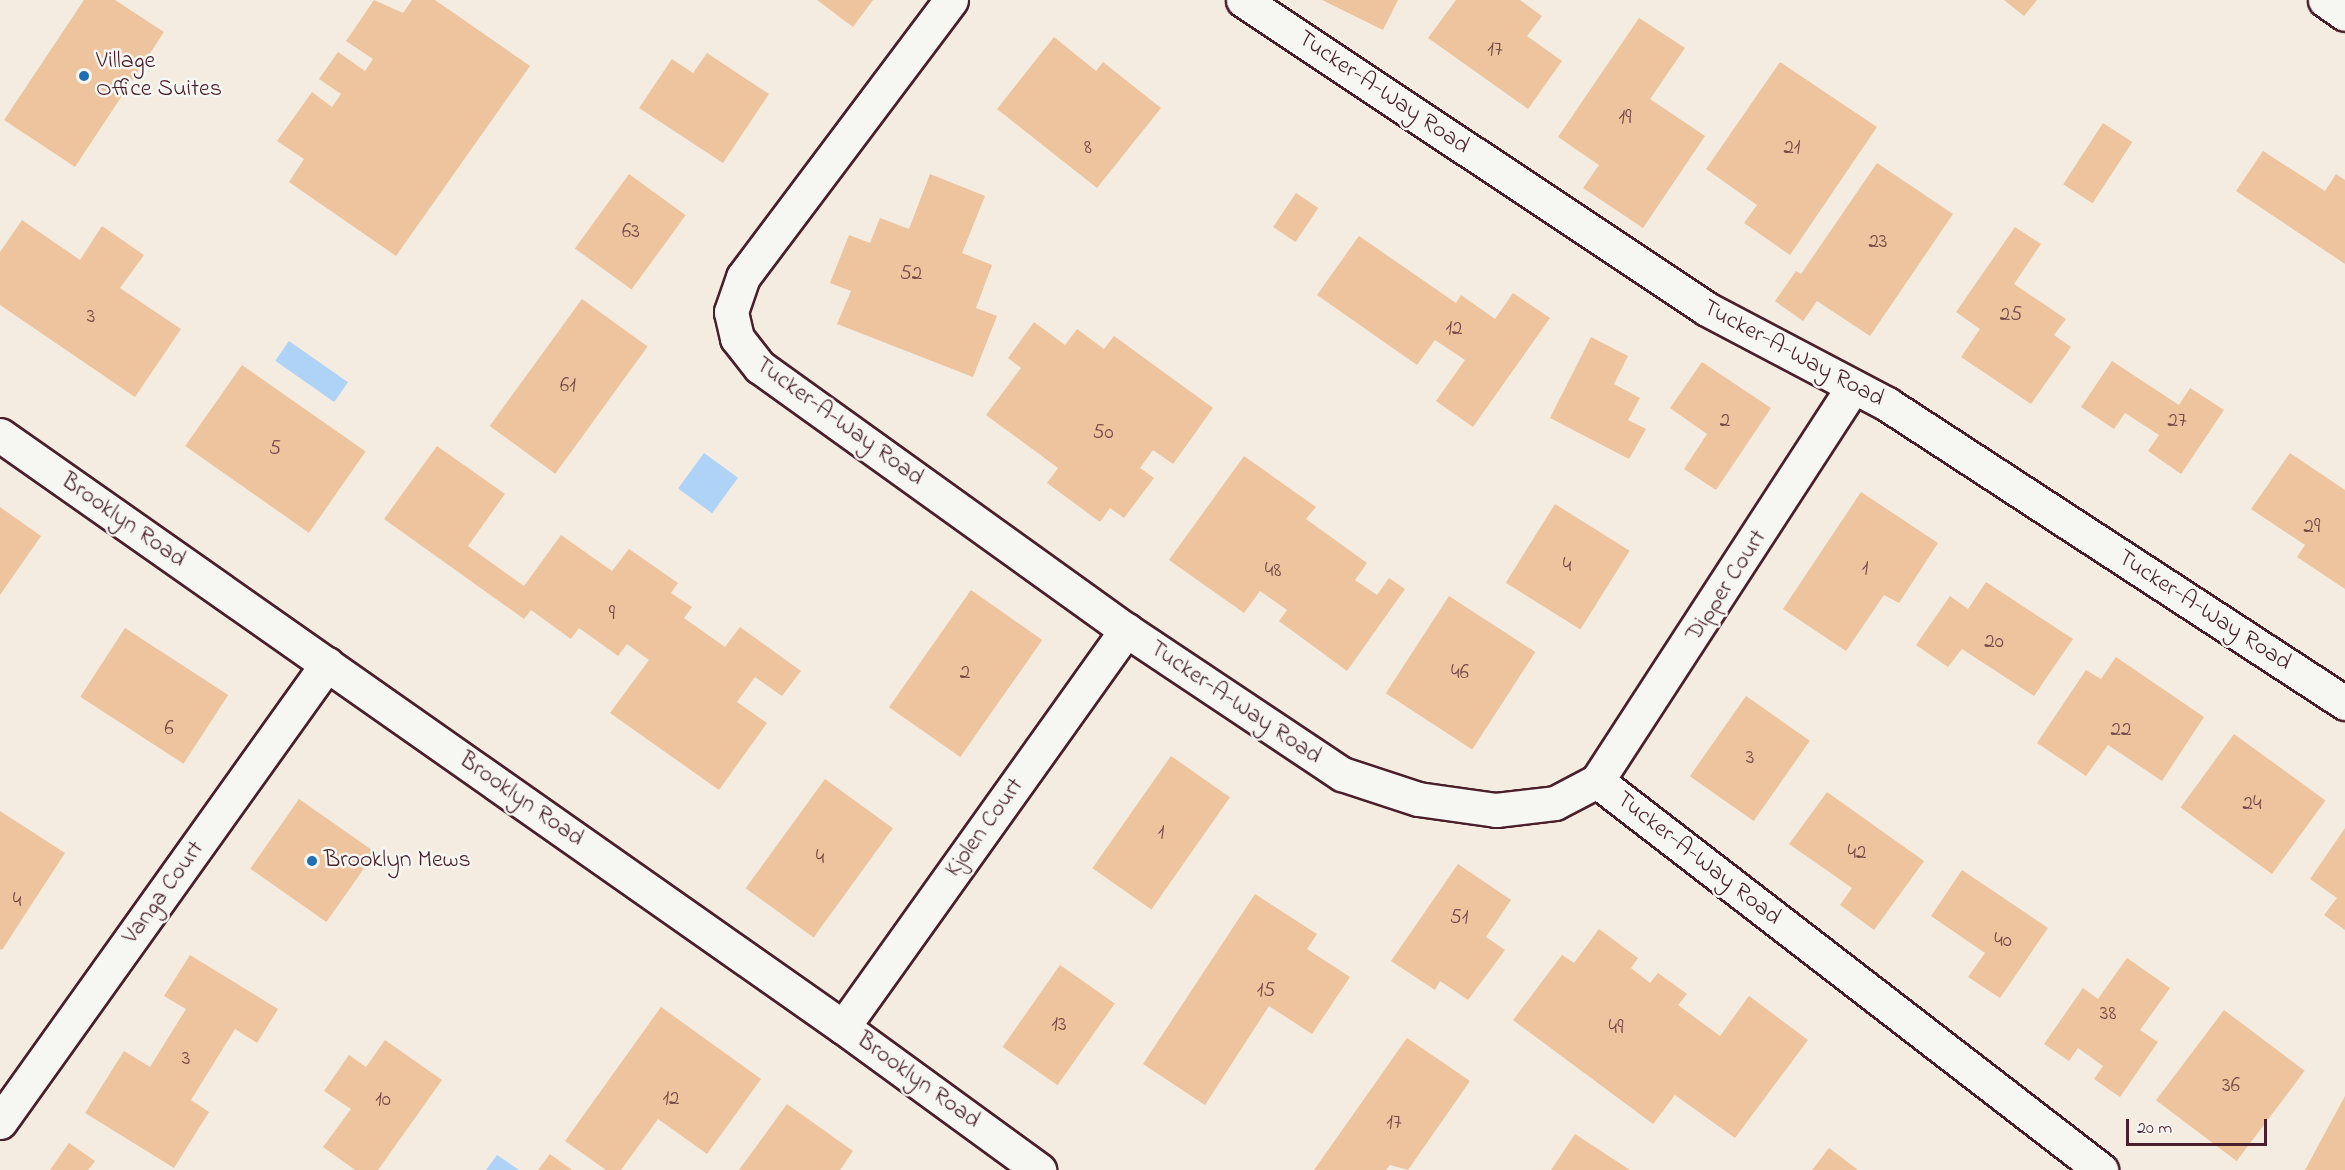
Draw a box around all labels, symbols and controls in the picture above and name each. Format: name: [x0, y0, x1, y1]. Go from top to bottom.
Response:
street label: Tucker-A-Way Road: [1292, 25, 1474, 161]
house number: 17: [1487, 37, 1503, 63]
place label: Village Office Suites: [96, 48, 222, 104]
marker: Village Office Suites: [77, 69, 91, 83]
house number: 19: [1619, 105, 1631, 131]
house number: 8: [1084, 135, 1092, 161]
house number: 21: [1783, 135, 1801, 161]
house number: 63: [622, 219, 640, 245]
house number: 23: [1868, 229, 1888, 255]
house number: 52: [900, 261, 922, 287]
street label: Tucker-A-Way Road: [1697, 294, 1889, 414]
house number: 25: [2000, 302, 2022, 328]
house number: 3: [87, 304, 95, 330]
house number: 12: [1445, 316, 1463, 342]
street label: Tucker-A-Way Road: [749, 351, 929, 493]
house number: 61: [560, 373, 576, 399]
house number: 2: [1720, 408, 1730, 434]
house number: 27: [2167, 408, 2187, 434]
house number: 50: [1092, 420, 1114, 446]
house number: 5: [269, 436, 281, 462]
street label: Brooklyn Road: [55, 467, 191, 575]
house number: 29: [2304, 514, 2320, 540]
street label: Dipper Court: [1680, 525, 1774, 647]
street label: Tucker-A-Way Road: [2112, 544, 2296, 678]
house number: 4: [1563, 553, 1571, 579]
house number: 1: [1862, 556, 1868, 582]
house number: 48: [1265, 558, 1281, 584]
house number: 9: [609, 601, 615, 627]
house number: 20: [1984, 629, 2004, 655]
street label: Tucker-A-Way Road: [1144, 635, 1326, 771]
house number: 2: [960, 660, 970, 686]
house number: 46: [1451, 660, 1469, 686]
house number: 6: [164, 716, 174, 742]
house number: 22: [2111, 717, 2131, 743]
house number: 3: [1746, 745, 1754, 771]
street label: Brooklyn Road: [453, 746, 589, 854]
street label: Kjolen Court: [939, 773, 1031, 883]
street label: Tucker-A-Way Road: [1610, 786, 1786, 932]
house number: 24: [2242, 791, 2262, 817]
house number: 1: [1158, 820, 1164, 846]
street label: Vanga Court: [117, 836, 211, 950]
house number: 42: [1847, 840, 1867, 866]
house number: 4: [816, 845, 824, 871]
place label: Brooklyn Mews: [324, 847, 471, 875]
marker: Brooklyn Mews: [305, 854, 319, 868]
house number: 4: [13, 888, 21, 914]
house number: 51: [1450, 905, 1468, 931]
house number: 40: [1994, 928, 2012, 954]
house number: 15: [1257, 978, 1275, 1004]
house number: 38: [2100, 1001, 2116, 1027]
house number: 13: [1051, 1012, 1067, 1038]
house number: 49: [1609, 1015, 1623, 1041]
street label: Brooklyn Road: [851, 1027, 985, 1135]
house number: 3: [182, 1046, 190, 1072]
house number: 36: [2222, 1073, 2240, 1099]
house number: 12: [662, 1086, 680, 1112]
house number: 10: [375, 1087, 391, 1113]
scale bar: [2129, 1107, 2270, 1145]
house number: 17: [1386, 1110, 1402, 1136]
text: 20 m: [2137, 1116, 2172, 1142]

